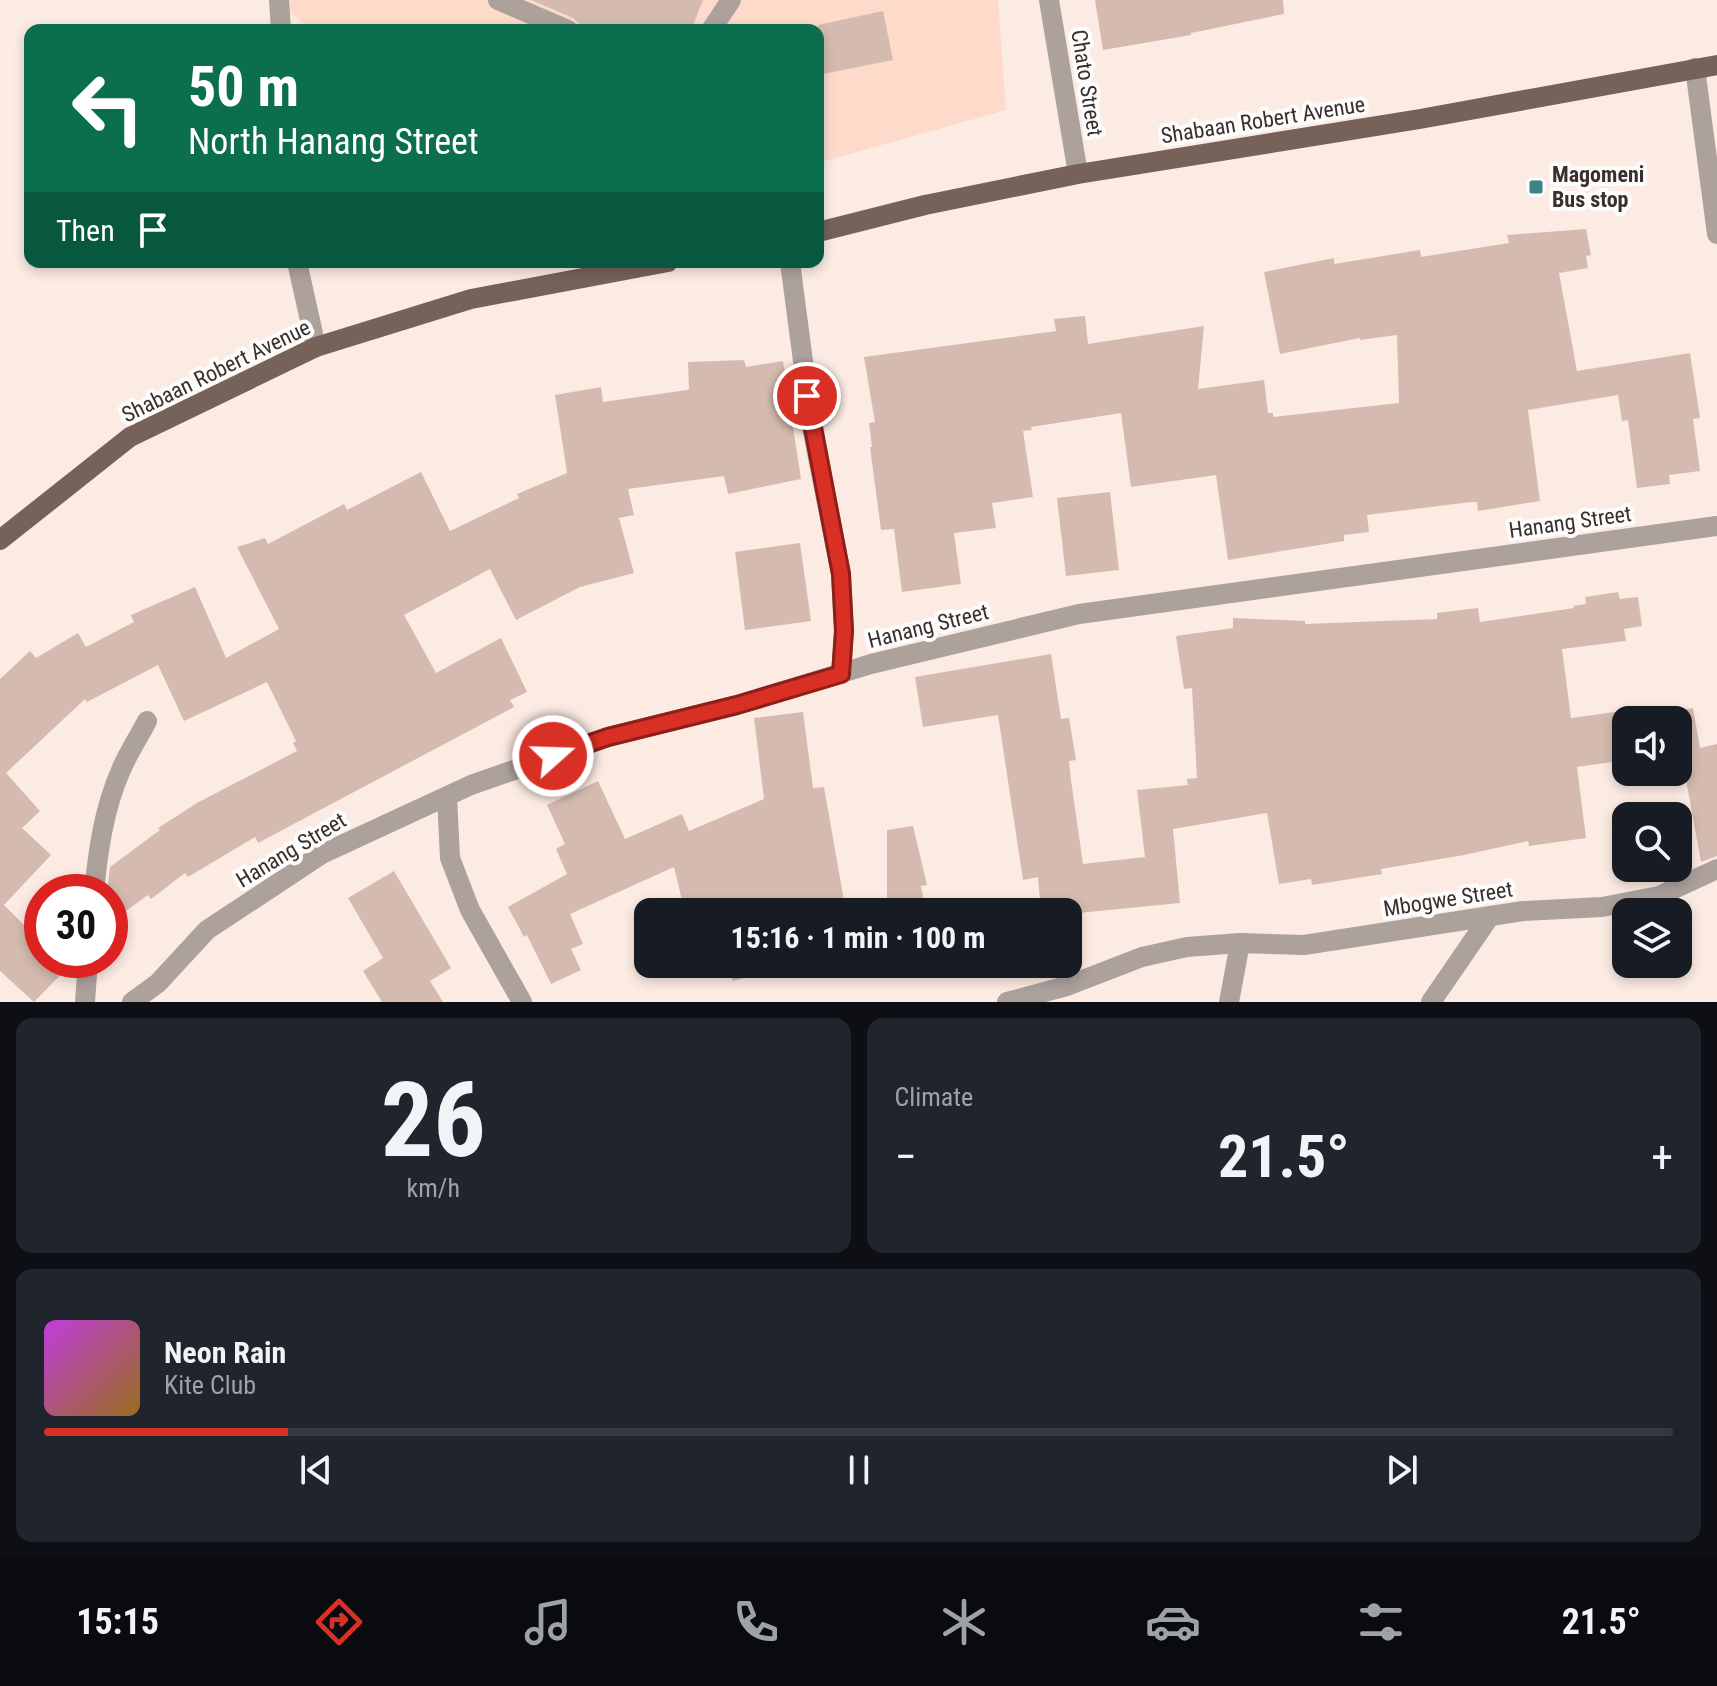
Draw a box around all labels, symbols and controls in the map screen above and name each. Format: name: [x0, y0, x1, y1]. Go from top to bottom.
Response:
street label: Chato Street: [1066, 28, 1108, 138]
text: 50 m: [188, 54, 299, 120]
icon: left: [56, 56, 160, 160]
street label: Shabaan Robert Avenue: [1159, 92, 1367, 148]
text: North Hanang Street: [188, 121, 479, 163]
place label: Magomeni Bus stop: [1552, 162, 1644, 212]
marker: Magomeni Bus stop: [1527, 178, 1545, 196]
icon: arrive: [131, 208, 175, 252]
text: Then: [56, 213, 115, 248]
street label: Shabaan Robert Avenue: [118, 315, 314, 427]
pin: [773, 362, 841, 430]
icon: arrive: [785, 374, 829, 418]
street label: Hanang Street: [1507, 501, 1633, 543]
street label: Hanang Street: [865, 599, 991, 653]
map controls: [1612, 706, 1692, 978]
button: sound: [1612, 706, 1692, 786]
position arrow: [511, 714, 595, 798]
button: search: [1612, 802, 1692, 882]
street label: Hanang Street: [232, 807, 350, 893]
speed limit sign: 30: [24, 874, 128, 978]
street label: Mbogwe Street: [1382, 876, 1514, 922]
button: layers: [1612, 898, 1692, 978]
text: 15:16 · 1 min · 100 m: [731, 920, 985, 955]
text: 26: [381, 1060, 486, 1181]
text: Climate: [895, 1082, 973, 1112]
text: 21.5°: [1218, 1121, 1350, 1192]
text: −: [895, 1131, 917, 1183]
text: +: [1651, 1131, 1673, 1183]
text: km/h: [407, 1173, 460, 1203]
text: Neon Rain: [164, 1335, 286, 1370]
text: Kite Club: [164, 1370, 256, 1400]
icon: previous: [294, 1448, 338, 1492]
icon: pause: [837, 1448, 881, 1492]
icon: next: [1380, 1448, 1424, 1492]
icon: directions: [311, 1594, 367, 1650]
icon: music: [520, 1594, 576, 1650]
icon: phone: [728, 1594, 784, 1650]
icon: climate: [936, 1594, 992, 1650]
icon: car: [1145, 1594, 1201, 1650]
icon: filters: [1353, 1594, 1409, 1650]
text: 15:15: [76, 1601, 159, 1643]
text: 21.5°: [1562, 1601, 1641, 1643]

